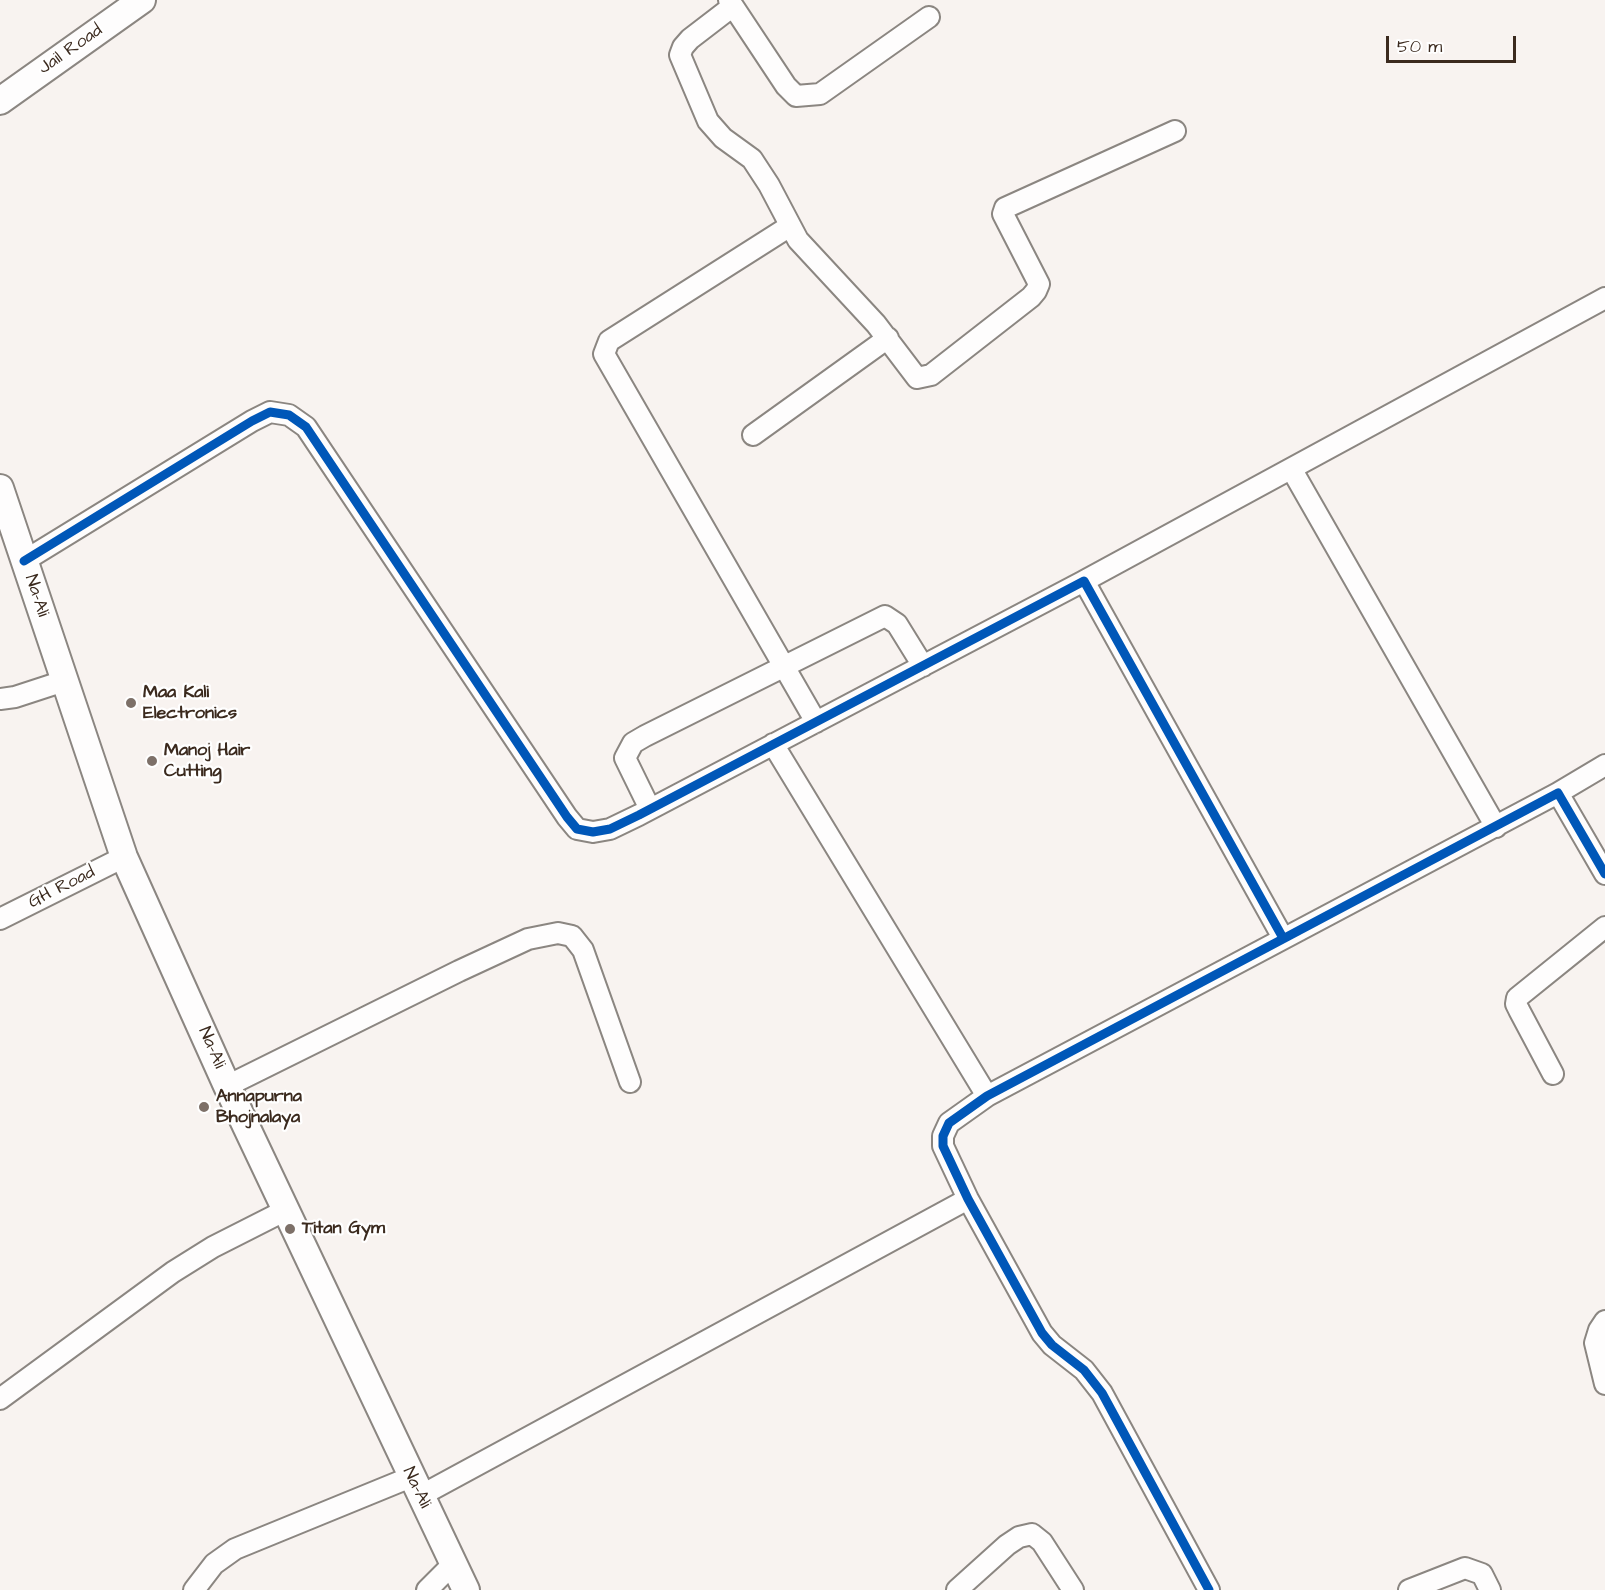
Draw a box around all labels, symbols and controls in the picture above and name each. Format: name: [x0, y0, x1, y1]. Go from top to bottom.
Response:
street label: Jail Road: [35, 20, 107, 80]
scale bar: [1389, 24, 1520, 62]
text: 50 m: [1397, 34, 1442, 59]
street label: Na-Ali: [19, 572, 53, 620]
place label: Maa Kali Electronics: [143, 682, 237, 724]
marker: Maa Kali Electronics: [124, 696, 138, 710]
place label: Manoj Hair Cutting: [164, 740, 250, 783]
marker: Manoj Hair Cutting: [145, 754, 159, 768]
street label: GH Road: [25, 862, 99, 914]
street label: Na-Ali: [193, 1024, 229, 1072]
place label: Annapurna Bhojnalaya: [216, 1086, 302, 1128]
marker: Annapurna Bhojnalaya: [197, 1100, 211, 1114]
place label: Titan Gym: [302, 1218, 385, 1240]
marker: Titan Gym: [283, 1222, 297, 1236]
street label: Na-Ali: [397, 1464, 435, 1512]

